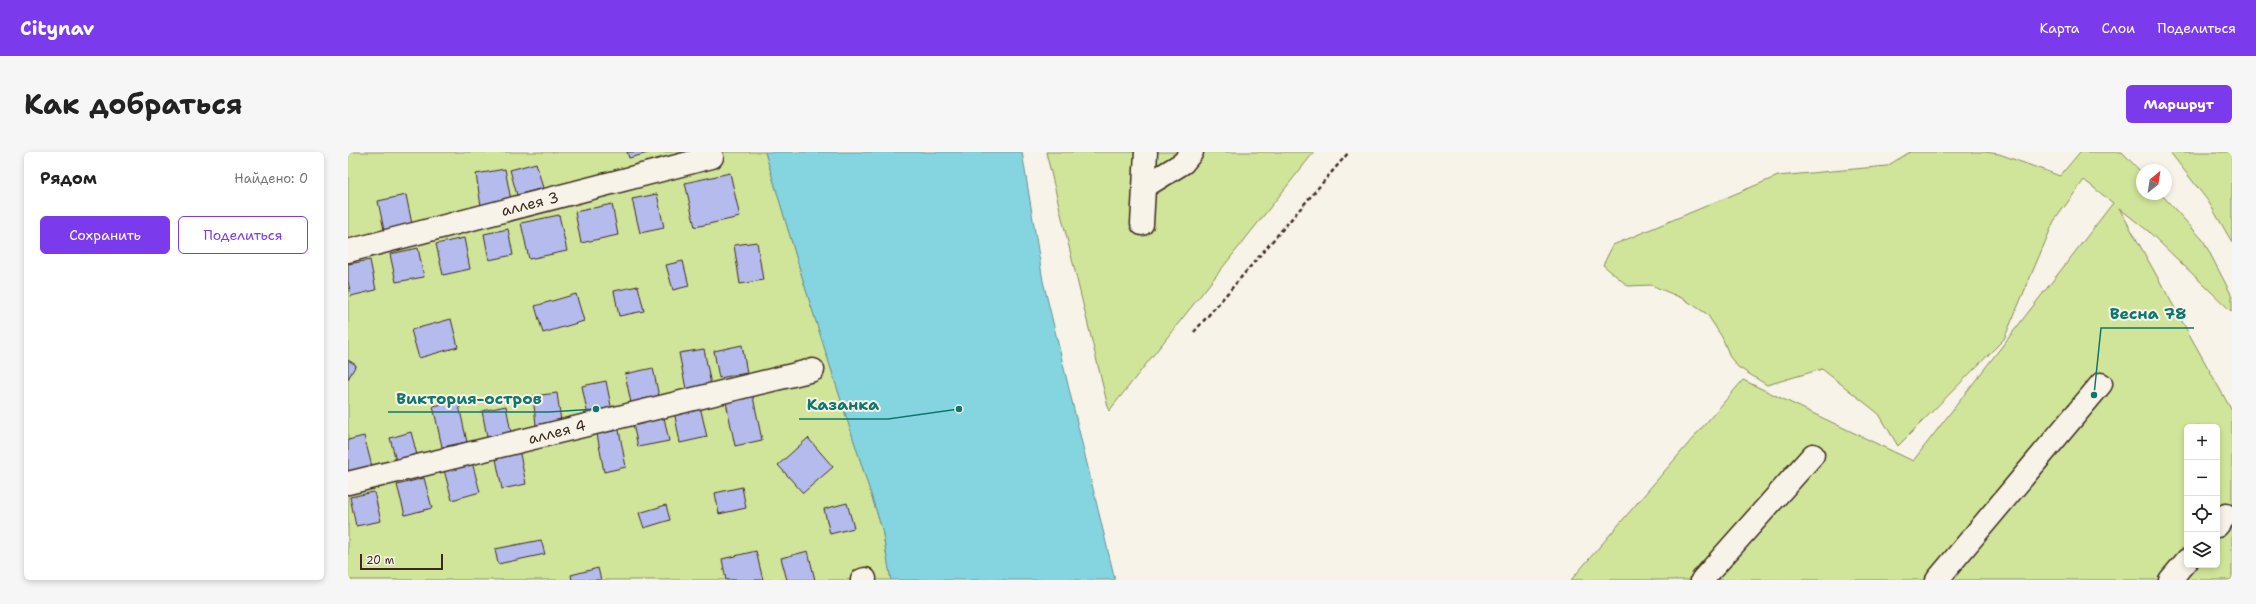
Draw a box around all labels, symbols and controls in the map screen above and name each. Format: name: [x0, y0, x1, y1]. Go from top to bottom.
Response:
text: Citynav: [20, 16, 94, 41]
text: Карта: [2039, 19, 2080, 37]
text: Слои: [2102, 19, 2135, 37]
text: Поделиться: [2157, 19, 2236, 37]
text: Как добраться: [24, 85, 243, 123]
button: Маршрут: [2126, 85, 2232, 123]
north arrow: [2136, 164, 2172, 200]
text: Рядом: [40, 167, 97, 189]
text: Найдено: 0: [234, 170, 308, 187]
street label: аллея 3: [499, 187, 561, 221]
button: Сохранить: [40, 216, 170, 254]
button: Поделиться: [178, 216, 308, 254]
callout: Весна 78: [2101, 300, 2194, 328]
text: Весна 78: [2110, 303, 2186, 324]
callout: Виктория-остров: [388, 384, 549, 412]
text: Виктория-остров: [396, 388, 542, 409]
callout: Казанка: [799, 391, 888, 419]
text: Казанка: [807, 394, 879, 415]
street label: аллея 4: [526, 415, 588, 449]
map controls: [2184, 424, 2220, 568]
button: +: [2184, 424, 2220, 460]
button: −: [2184, 460, 2220, 496]
button: locate: [2184, 496, 2220, 532]
button: layers: [2184, 532, 2220, 568]
scale bar: [360, 552, 443, 571]
text: 20 m: [366, 553, 394, 568]

